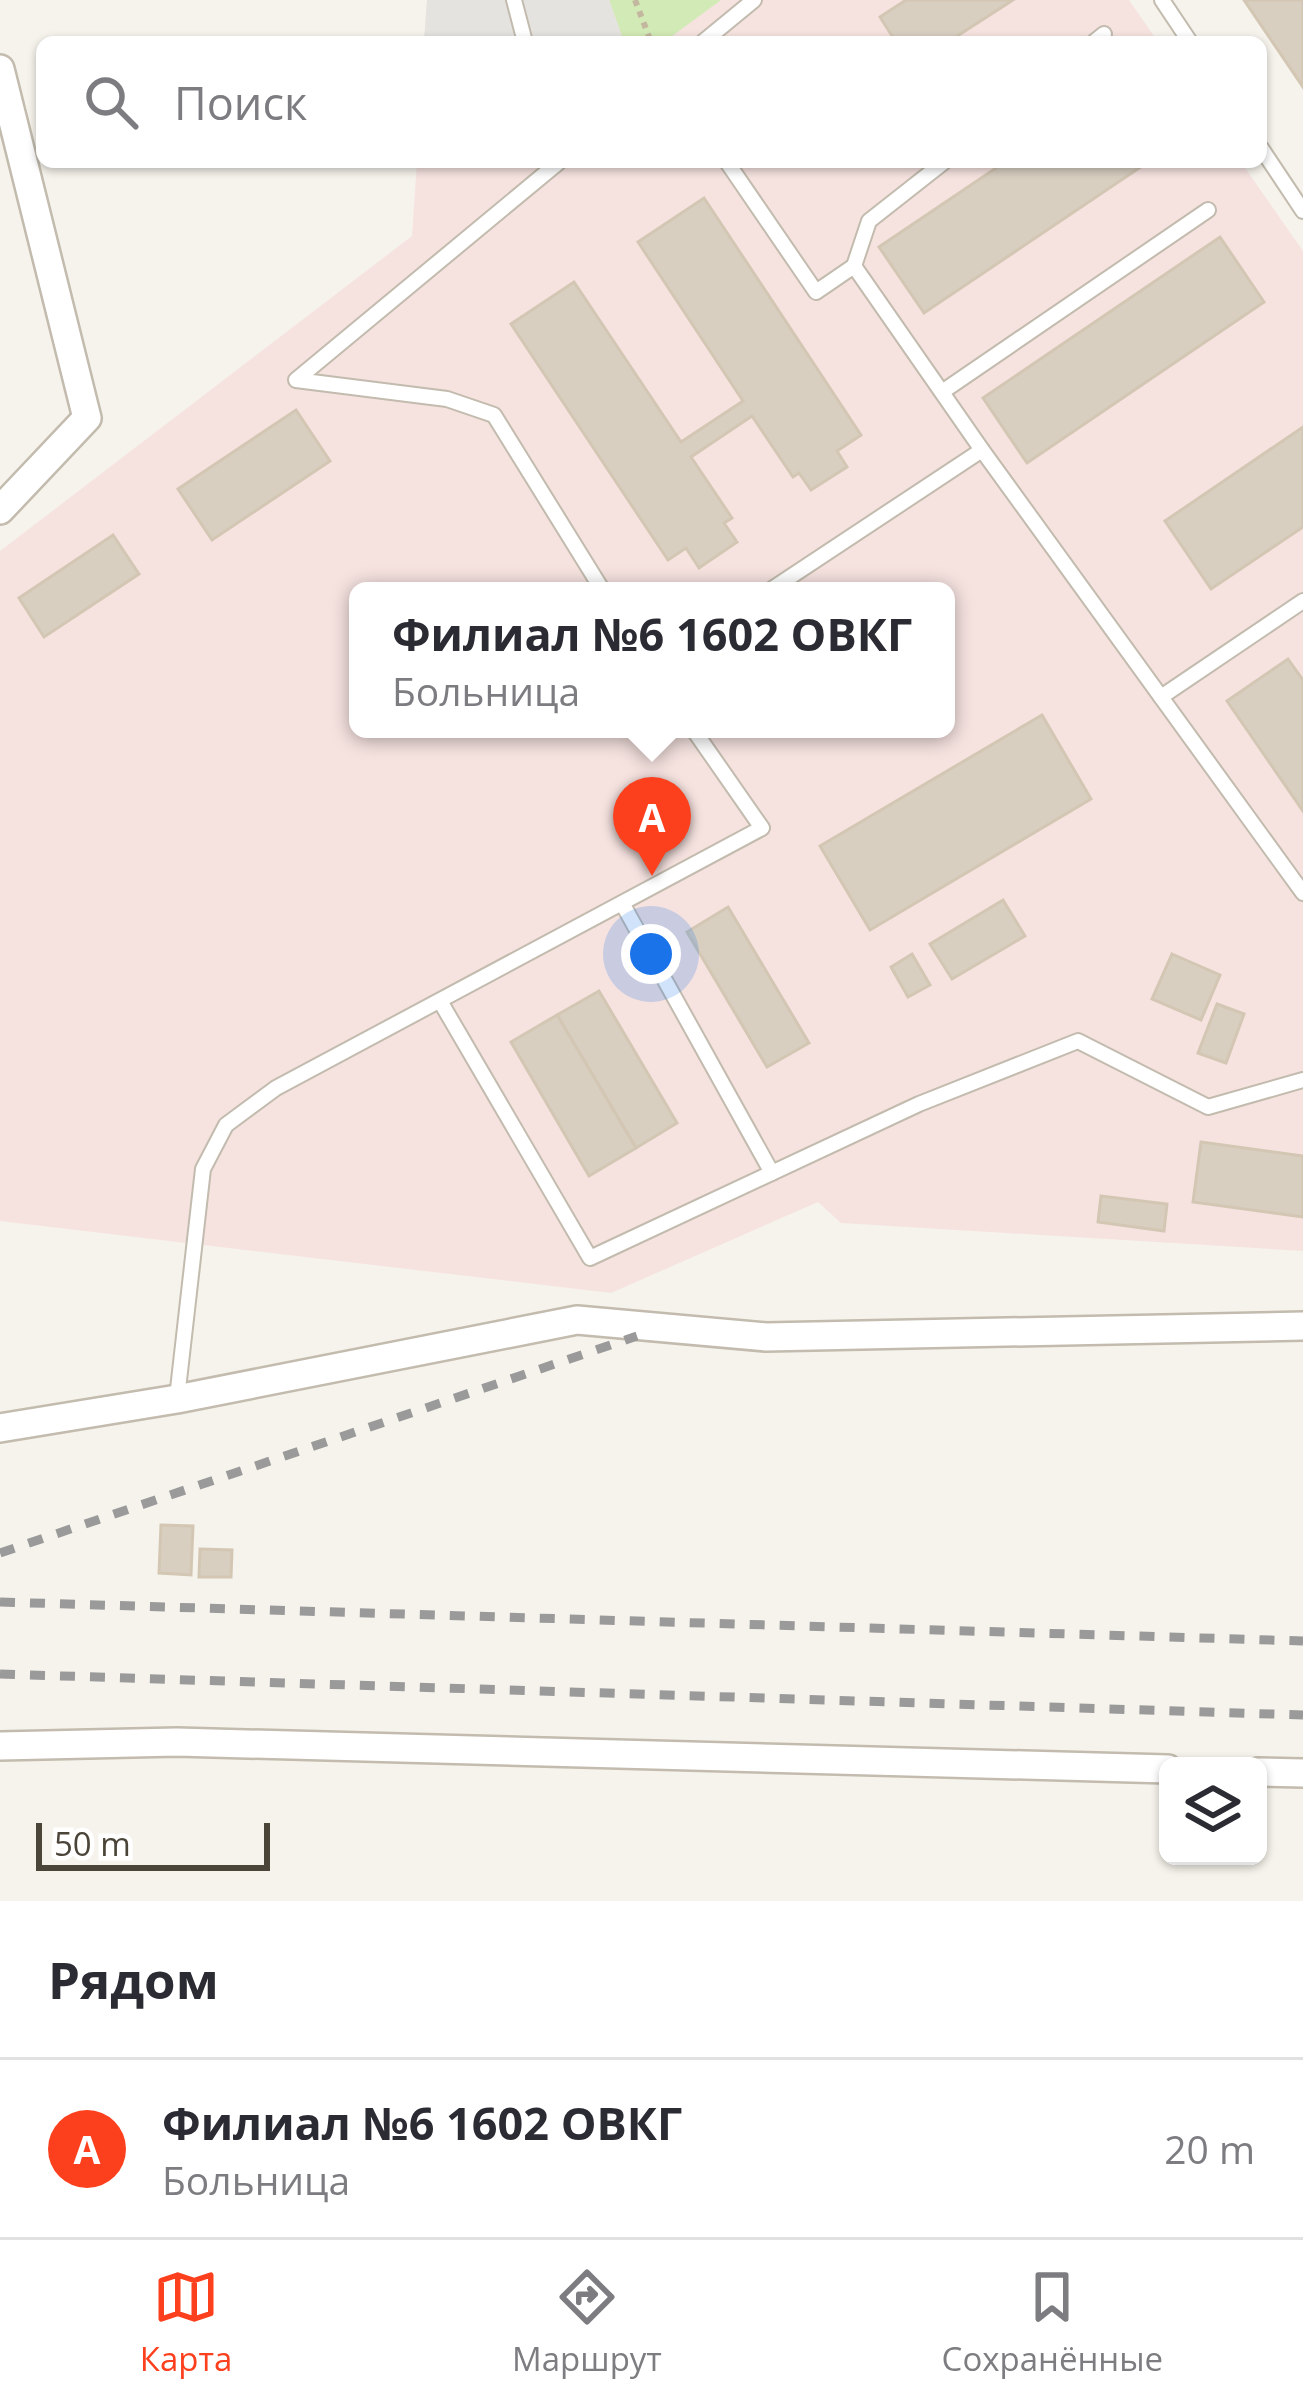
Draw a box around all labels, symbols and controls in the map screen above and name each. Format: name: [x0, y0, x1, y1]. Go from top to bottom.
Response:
search box: [36, 36, 1267, 168]
icon: search: [78, 69, 144, 135]
text: Поиск: [174, 72, 307, 133]
popup: [349, 582, 955, 738]
text: Филиал №6 1602 ОВКГ: [392, 603, 912, 664]
text: Больница: [392, 664, 580, 717]
pin: A: [613, 777, 691, 876]
your location: [621, 924, 681, 984]
map controls: [1159, 1757, 1267, 1865]
button: layers: [1159, 1757, 1267, 1865]
scale bar: [36, 1817, 270, 1870]
text: 50 m: [54, 1821, 131, 1866]
text: Рядом: [48, 1944, 219, 2014]
text: Филиал №6 1602 ОВКГ: [162, 2092, 682, 2153]
text: A: [74, 2122, 100, 2175]
text: 20 m: [1164, 2122, 1255, 2175]
text: Больница: [162, 2153, 350, 2206]
tab: Карта: [140, 2264, 232, 2381]
tab: Маршрут: [512, 2264, 662, 2381]
tab: Сохранённые: [942, 2264, 1163, 2381]

